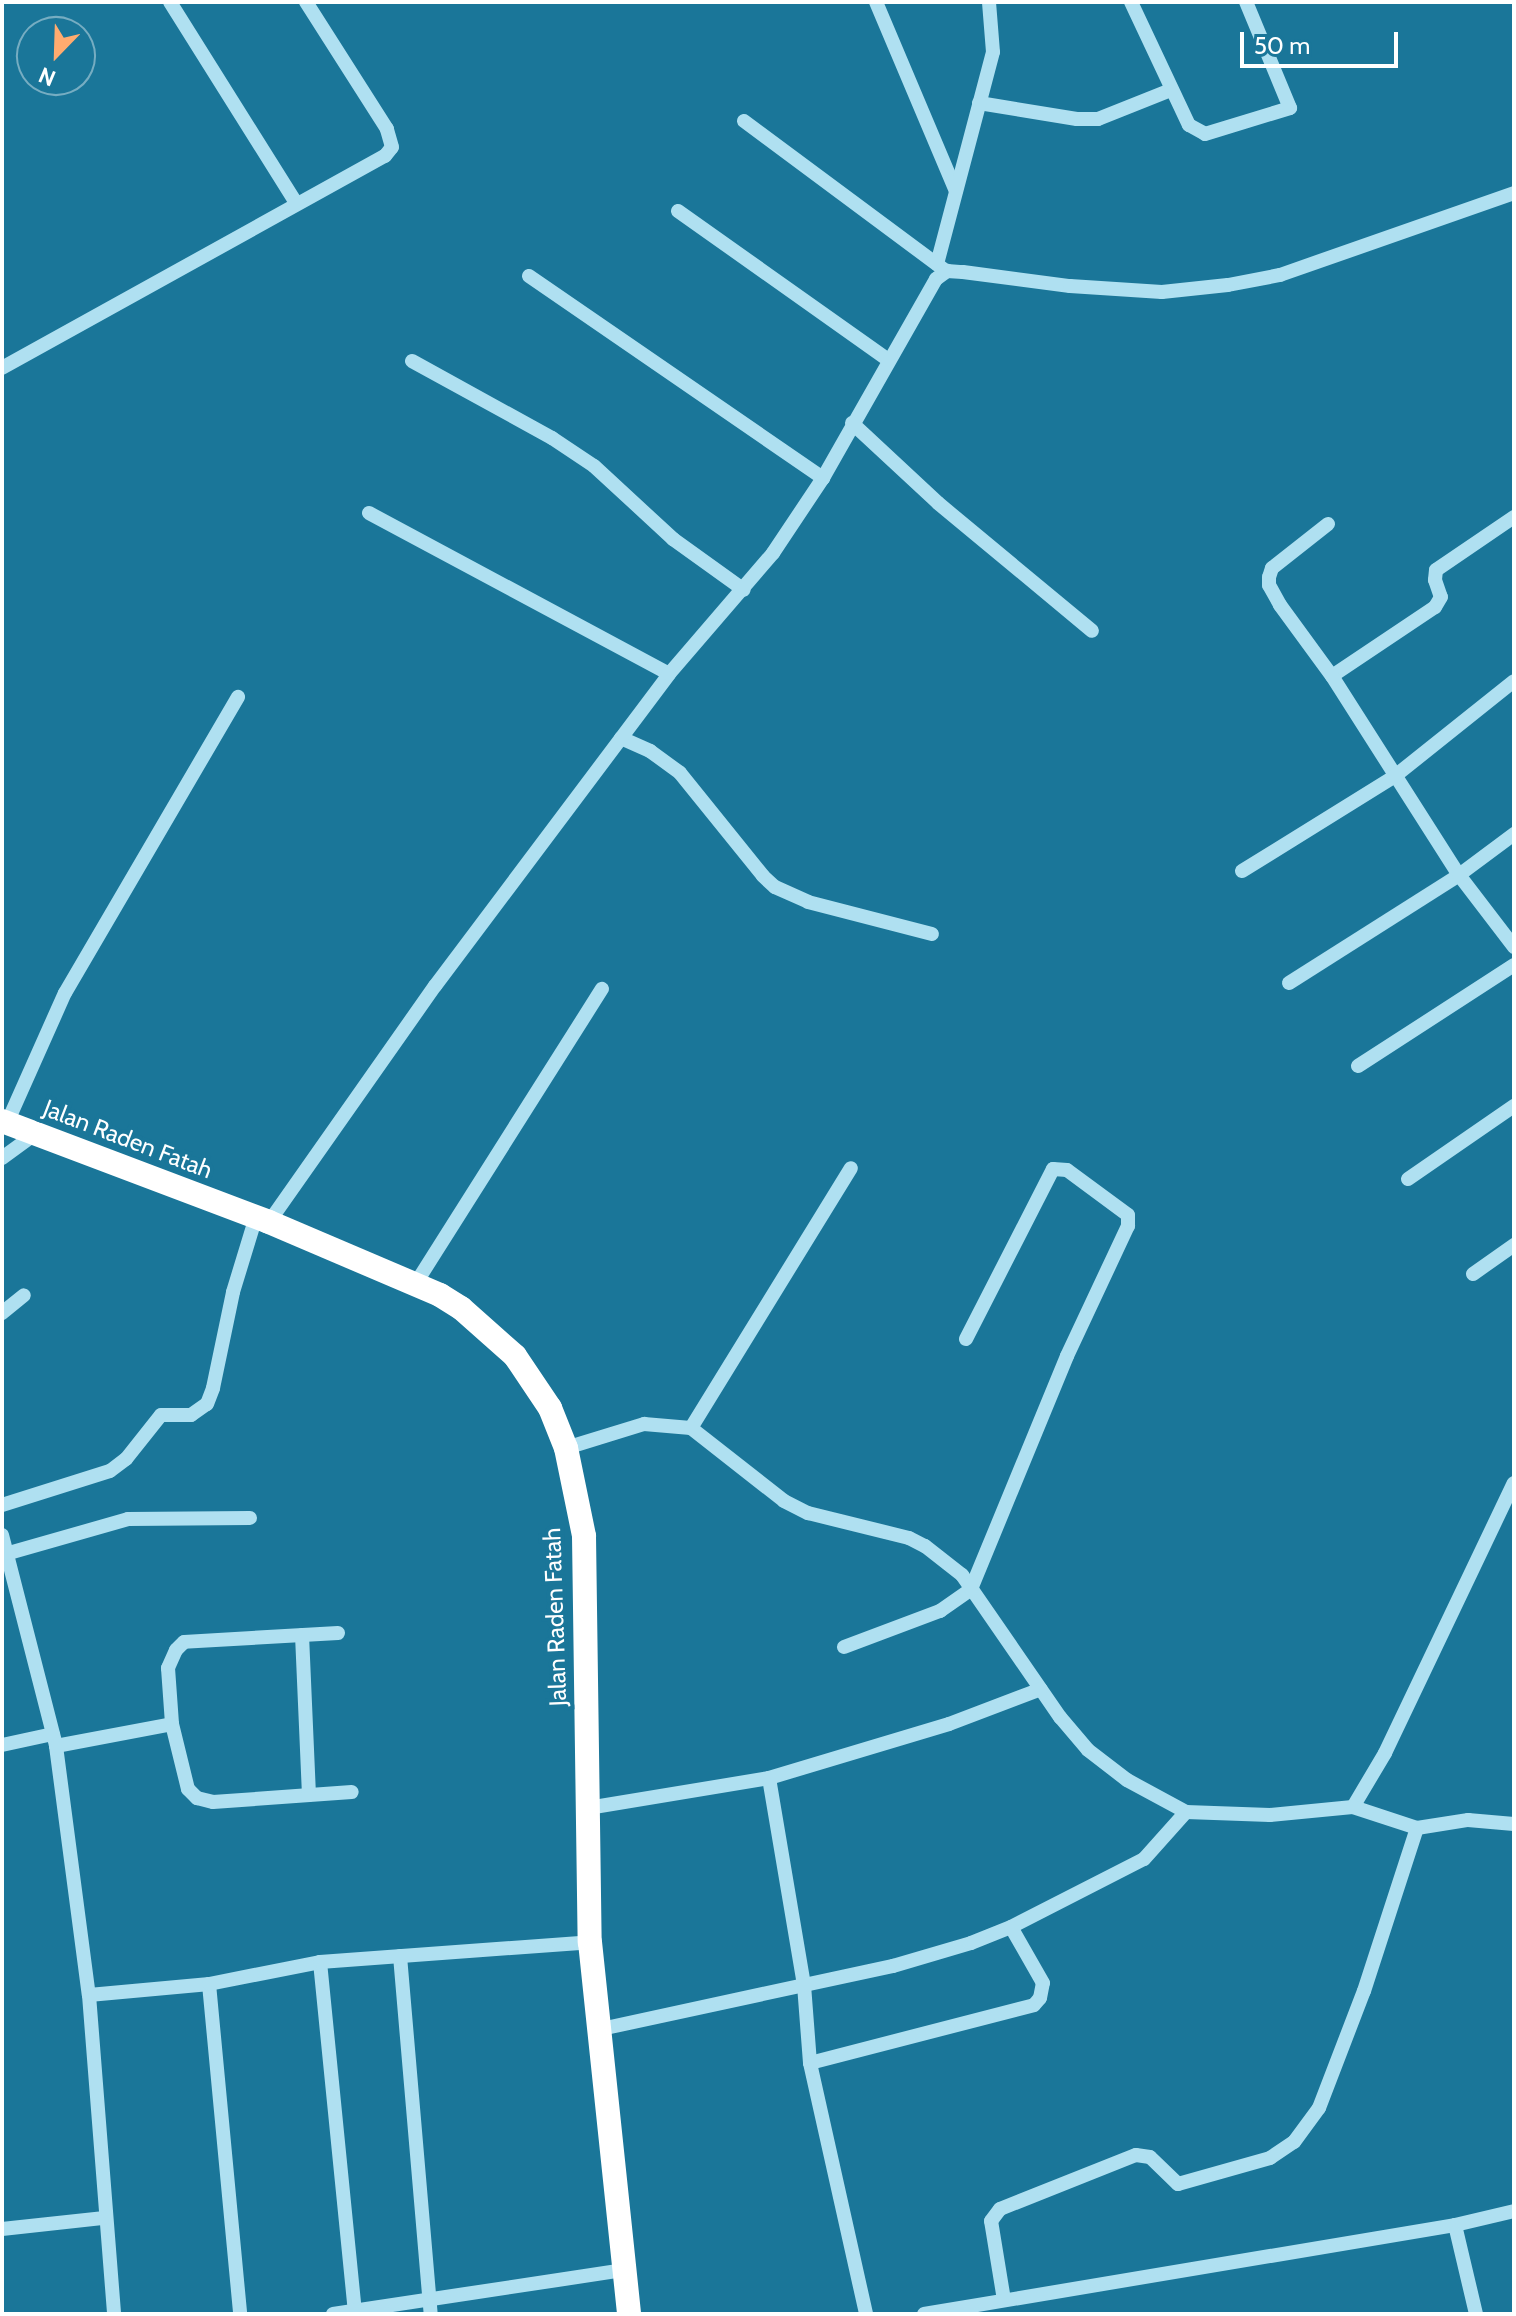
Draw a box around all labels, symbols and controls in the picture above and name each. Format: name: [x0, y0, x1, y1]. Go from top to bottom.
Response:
north arrow: [16, 16, 96, 96]
scale bar: [1244, 16, 1402, 66]
text: 50 m: [1254, 31, 1310, 60]
text: N: [35, 61, 60, 92]
street label: Jalan Raden Fatah: [39, 1094, 217, 1184]
street label: Jalan Raden Fatah: [537, 1527, 573, 1707]

